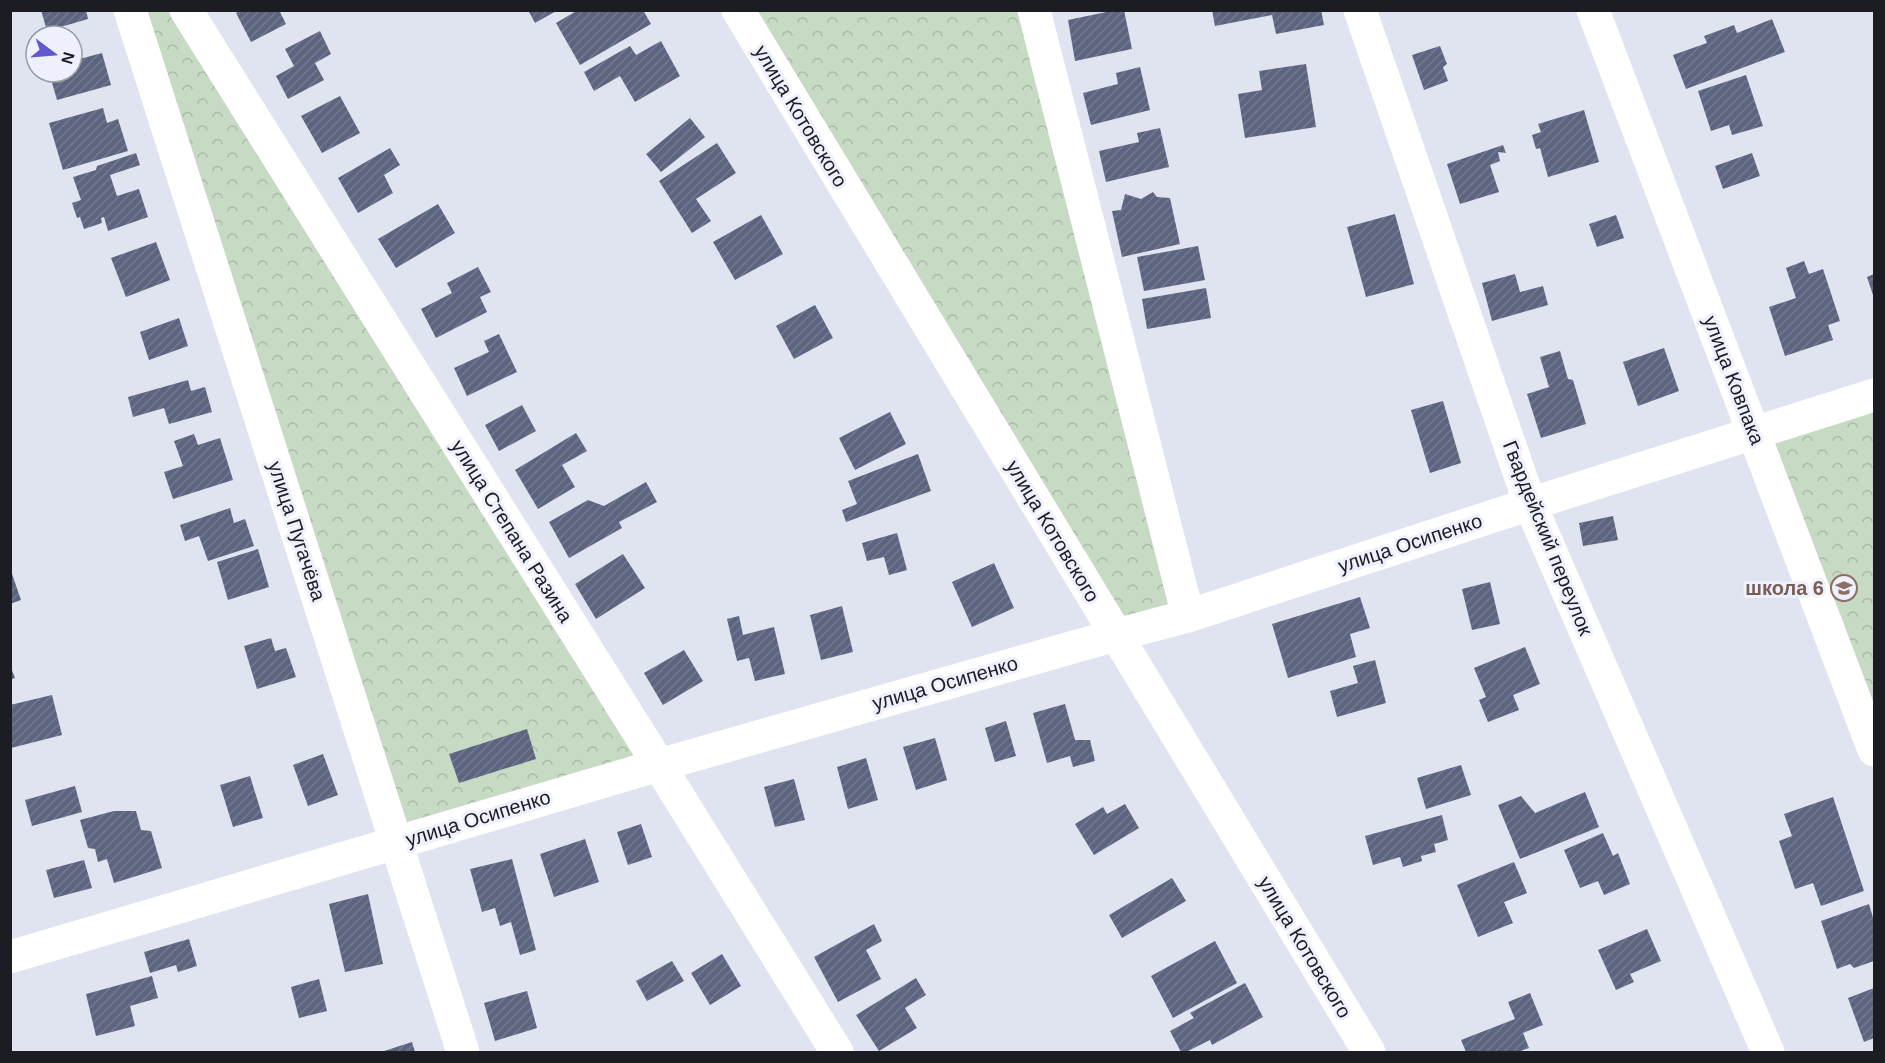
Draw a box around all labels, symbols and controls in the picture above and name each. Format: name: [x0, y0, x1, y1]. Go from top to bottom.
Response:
north arrow: [24, 24, 84, 84]
street label: улица Котовского: [750, 41, 852, 191]
text: N: [58, 50, 78, 66]
street label: улица Ковпака: [1699, 312, 1769, 448]
street label: улица Степана Разина: [447, 436, 578, 627]
street label: Гвардейский переулок: [1499, 438, 1597, 639]
street label: улица Котовского: [1002, 456, 1104, 606]
street label: улица Пугачёва: [264, 458, 330, 604]
street label: улица Осипенко: [1335, 509, 1485, 577]
school or university icon: школа 6: [1829, 573, 1859, 603]
place label: школа 6: [1745, 577, 1824, 599]
street label: улица Осипенко: [870, 652, 1020, 714]
street label: улица Осипенко: [403, 785, 553, 851]
street label: улица Котовского: [1254, 872, 1356, 1022]

